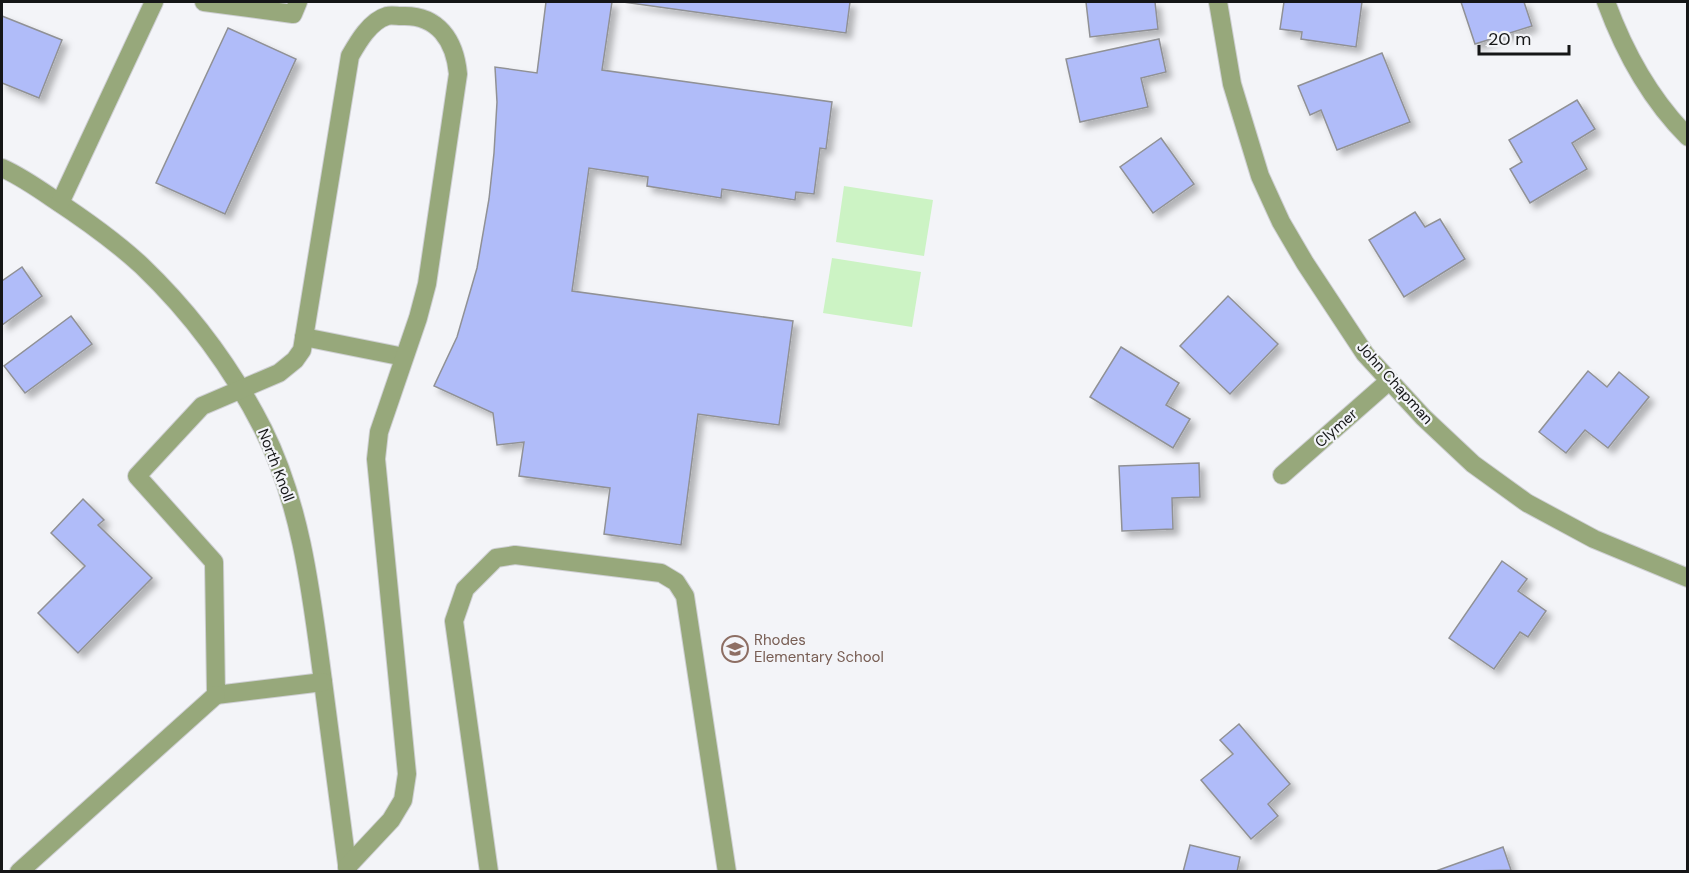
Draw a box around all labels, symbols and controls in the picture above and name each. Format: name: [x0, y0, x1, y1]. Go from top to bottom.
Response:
scale bar: [1479, 18, 1569, 56]
text: 20 m: [1488, 27, 1531, 51]
street label: John Chapman: [1353, 337, 1437, 429]
street label: Clymer: [1311, 404, 1362, 452]
street label: North Knoll: [253, 426, 299, 504]
place label: Rhodes Elementary School: [754, 630, 884, 667]
school or university icon: Rhodes Elementary School: [720, 634, 750, 664]

